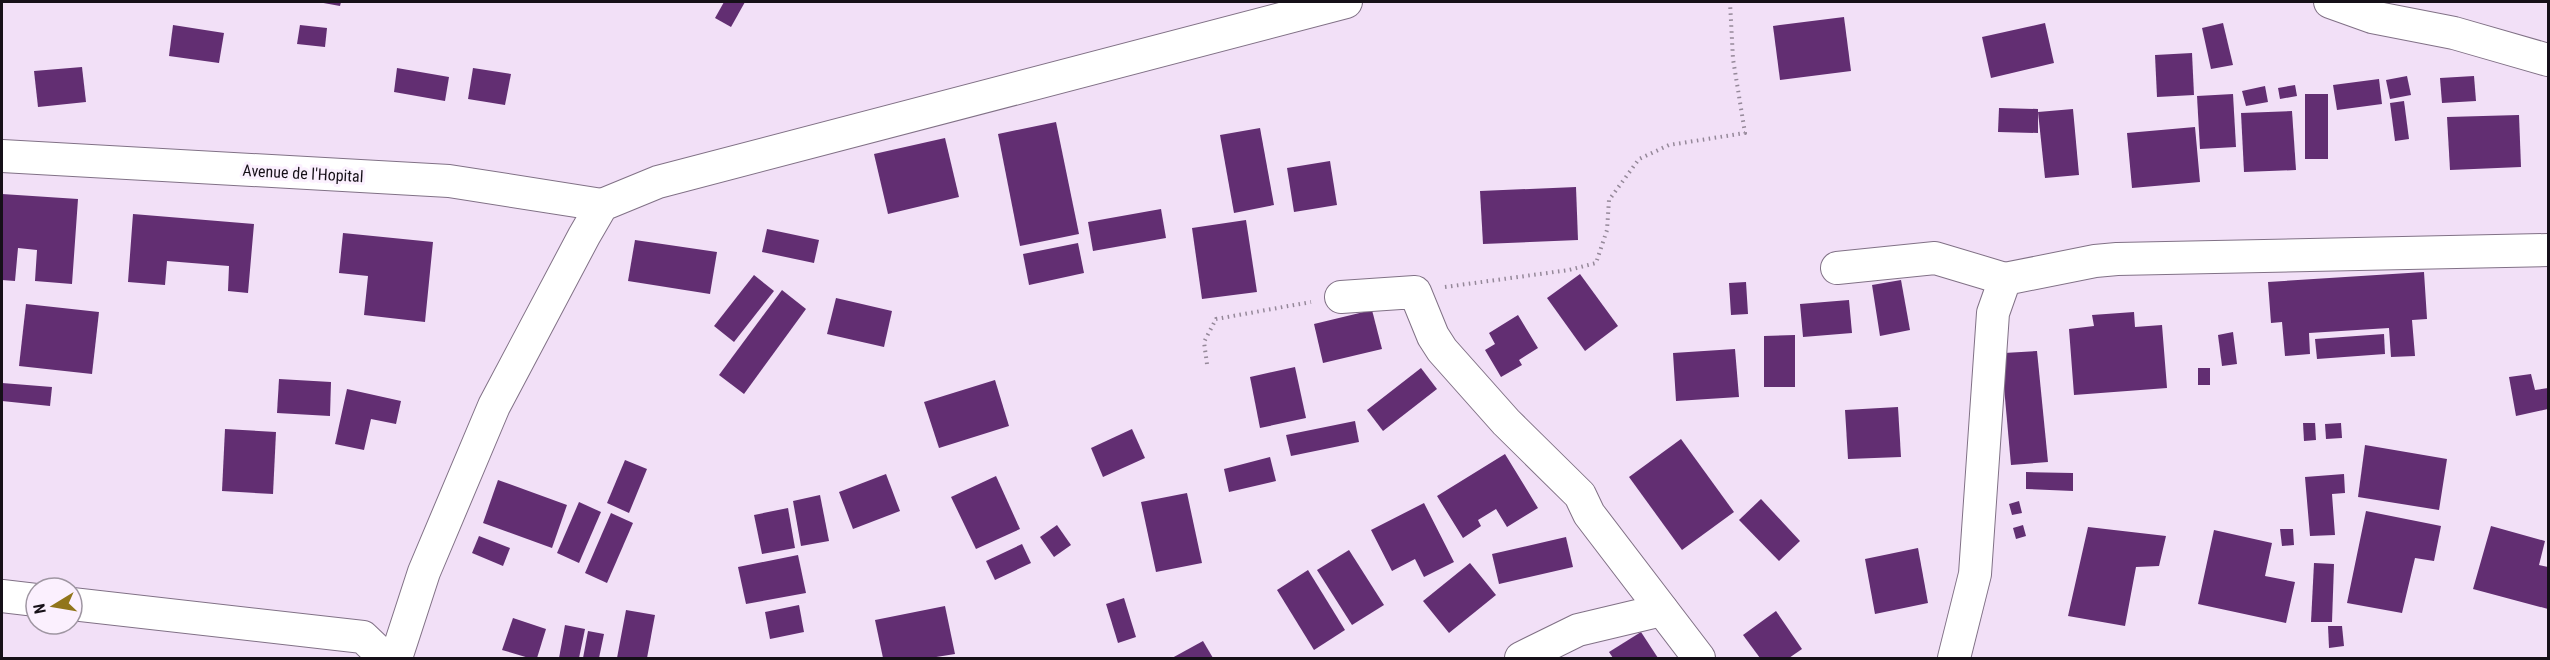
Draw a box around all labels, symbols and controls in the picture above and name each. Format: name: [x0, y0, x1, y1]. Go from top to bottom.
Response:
street label: Avenue de l'Hopital: [242, 161, 364, 186]
north arrow: [24, 576, 84, 636]
text: N: [30, 602, 50, 615]

